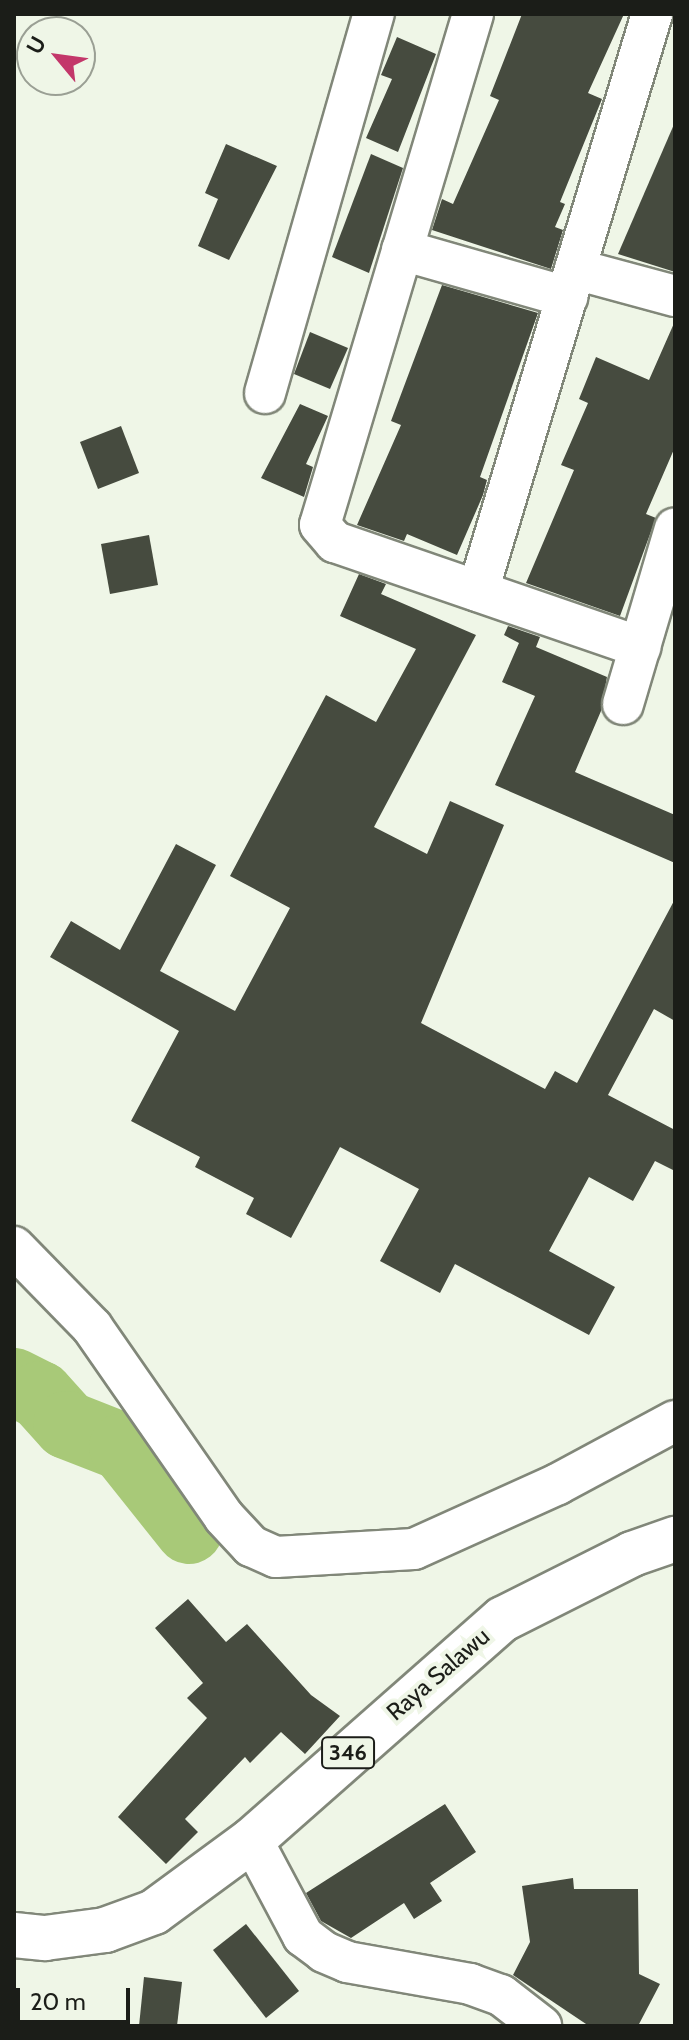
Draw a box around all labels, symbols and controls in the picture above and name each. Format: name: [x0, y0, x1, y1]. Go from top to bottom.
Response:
north arrow: [16, 16, 96, 96]
text: U: [21, 32, 52, 59]
street label: Raya Salawu: [381, 1622, 495, 1726]
road number: 346: [320, 1735, 376, 1771]
scale bar: [20, 1972, 134, 2022]
text: 20 m: [30, 1987, 86, 2016]

